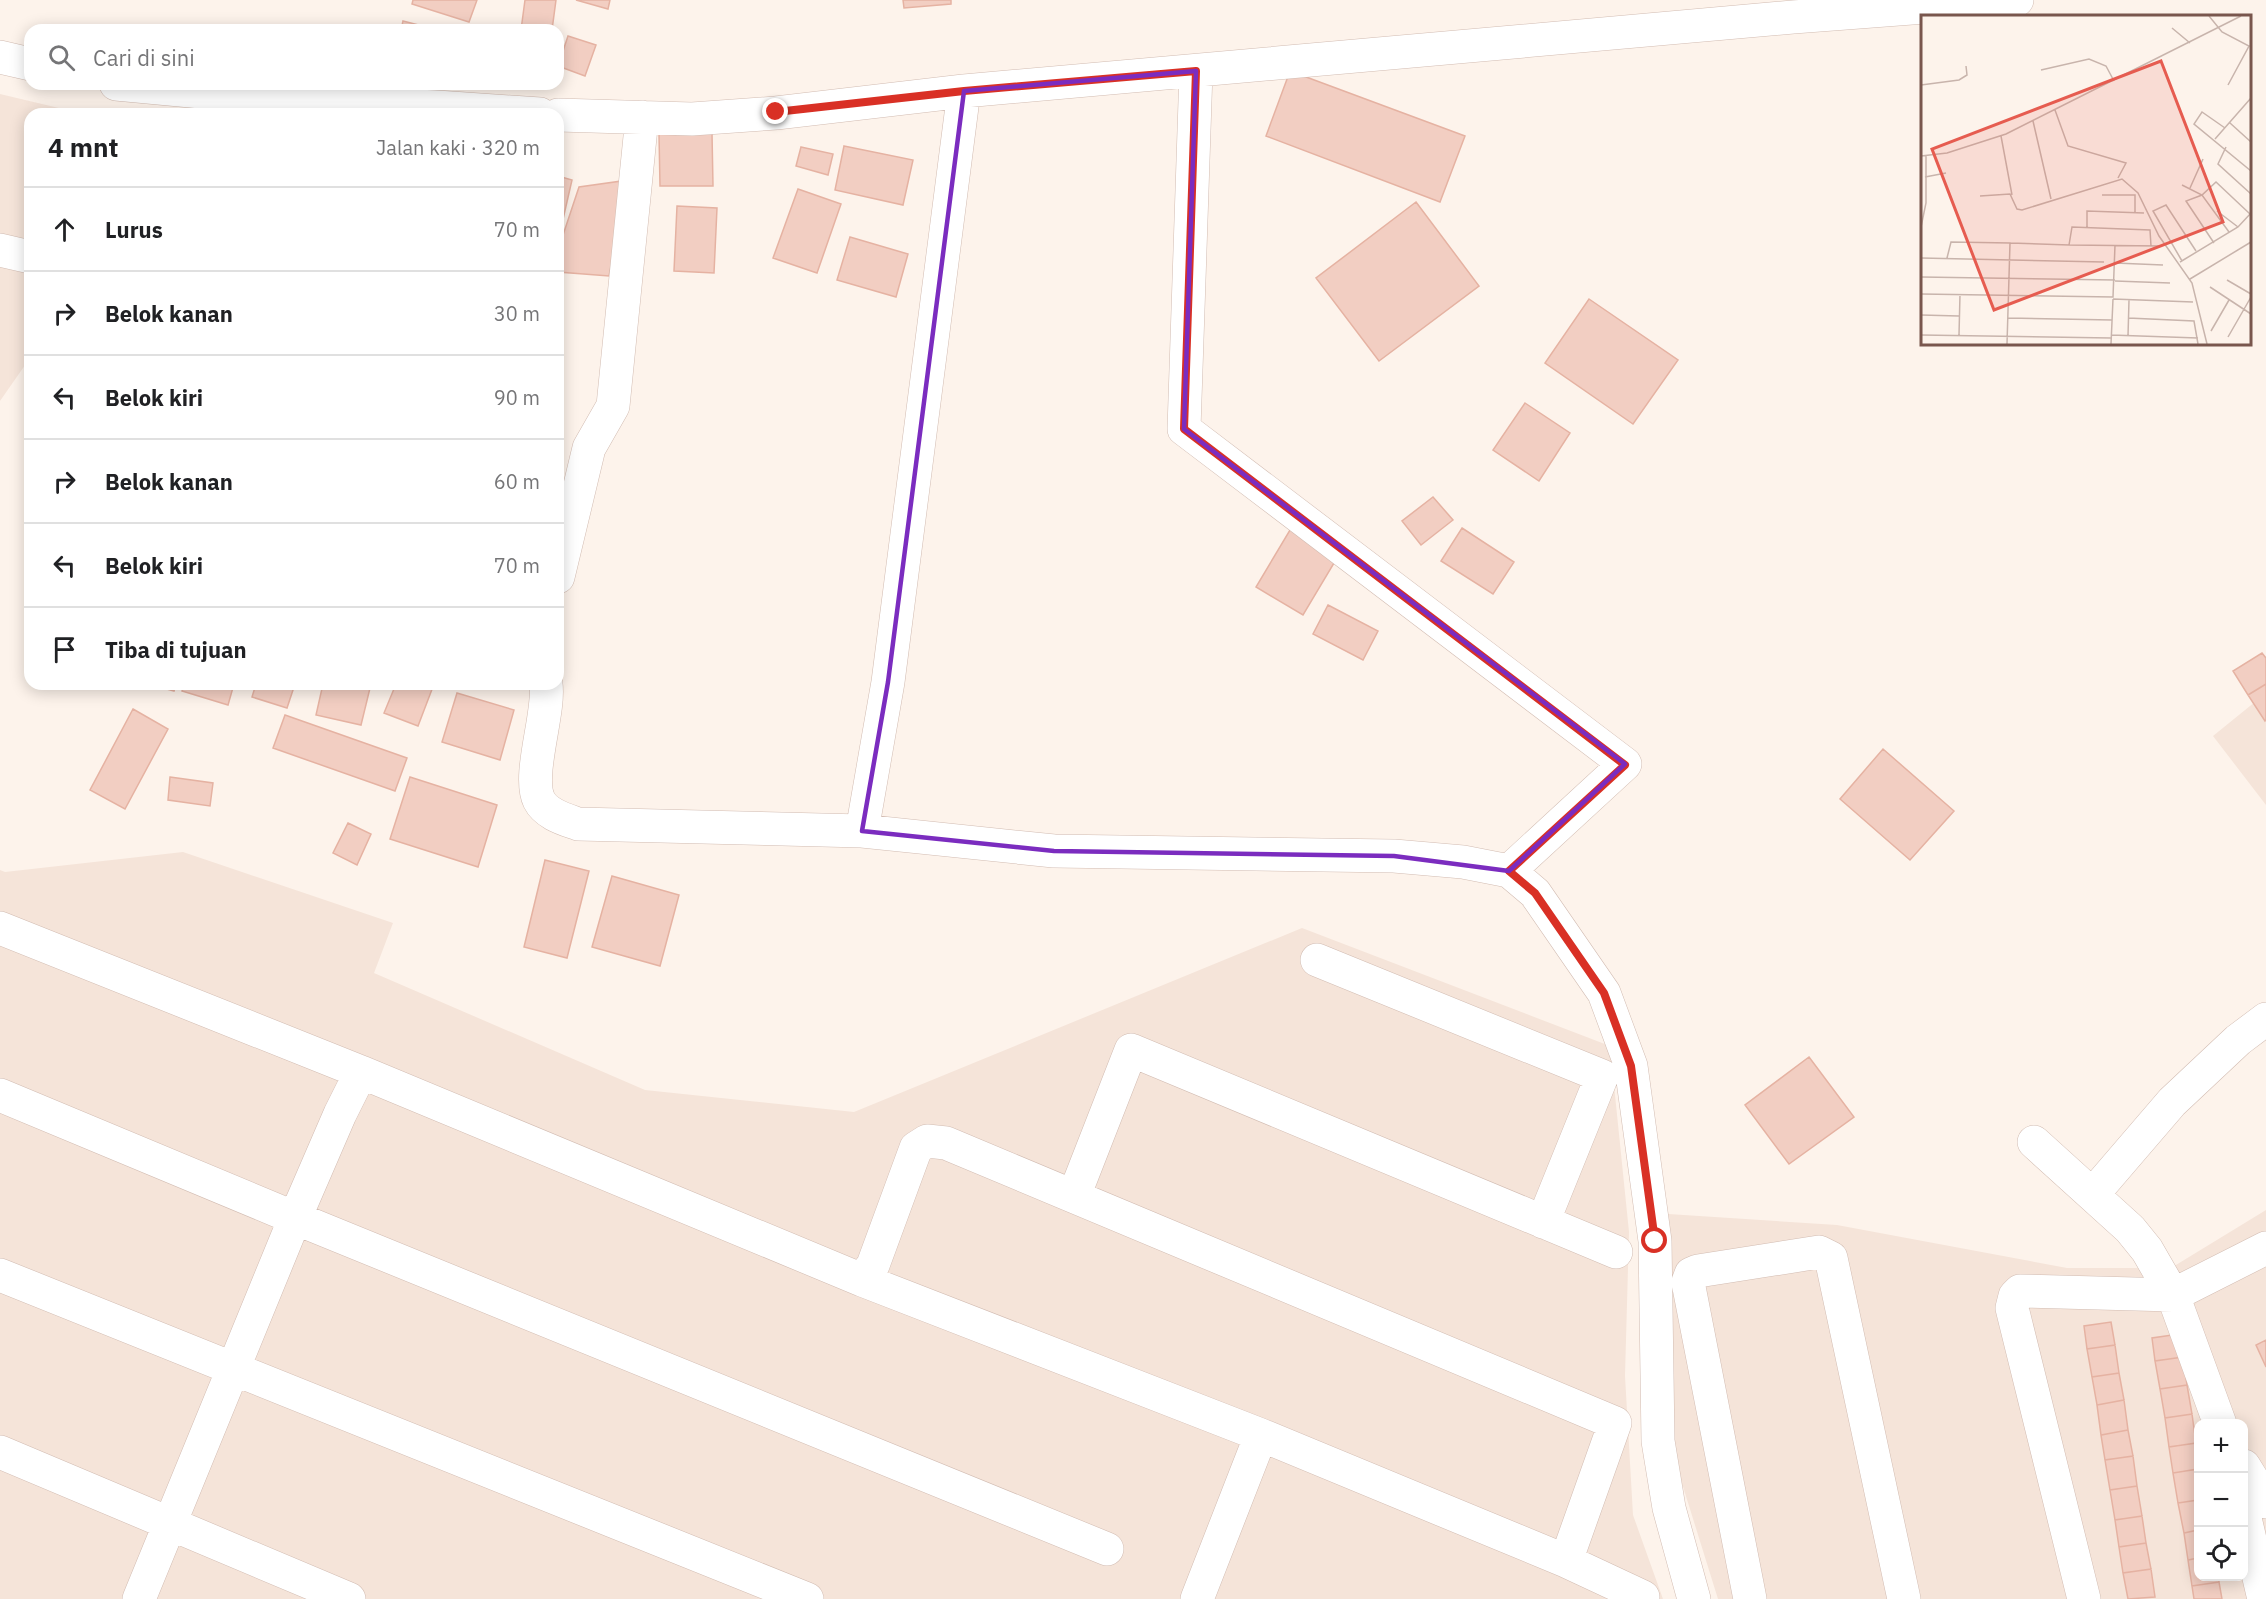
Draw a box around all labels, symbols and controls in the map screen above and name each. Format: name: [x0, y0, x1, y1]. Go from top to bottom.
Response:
inset map: [1921, 15, 2251, 345]
search box: [24, 24, 564, 90]
icon: search: [45, 41, 78, 74]
text: Cari di sini: [93, 43, 195, 72]
route end: [762, 98, 788, 124]
text: 4 mnt: [48, 130, 118, 164]
text: Jalan kaki · 320 m: [376, 134, 540, 161]
icon: ahead: [48, 213, 81, 246]
text: Lurus: [105, 215, 163, 244]
text: 70 m: [494, 216, 540, 243]
icon: right: [48, 297, 81, 330]
text: Belok kanan: [105, 299, 233, 328]
text: 30 m: [494, 300, 540, 327]
icon: left: [48, 381, 81, 414]
text: Belok kiri: [105, 383, 203, 412]
text: 90 m: [494, 384, 540, 411]
icon: right: [48, 465, 81, 498]
text: Belok kanan: [105, 467, 233, 496]
text: 60 m: [494, 468, 540, 495]
icon: left: [48, 549, 81, 582]
text: Belok kiri: [105, 551, 203, 580]
text: 70 m: [494, 552, 540, 579]
icon: arrive: [48, 633, 81, 666]
text: Tiba di tujuan: [105, 635, 247, 664]
route start: [1641, 1227, 1667, 1253]
map controls: [2194, 1419, 2248, 1581]
button: +: [2194, 1419, 2248, 1473]
button: −: [2194, 1473, 2248, 1527]
button: locate: [2194, 1527, 2248, 1581]

